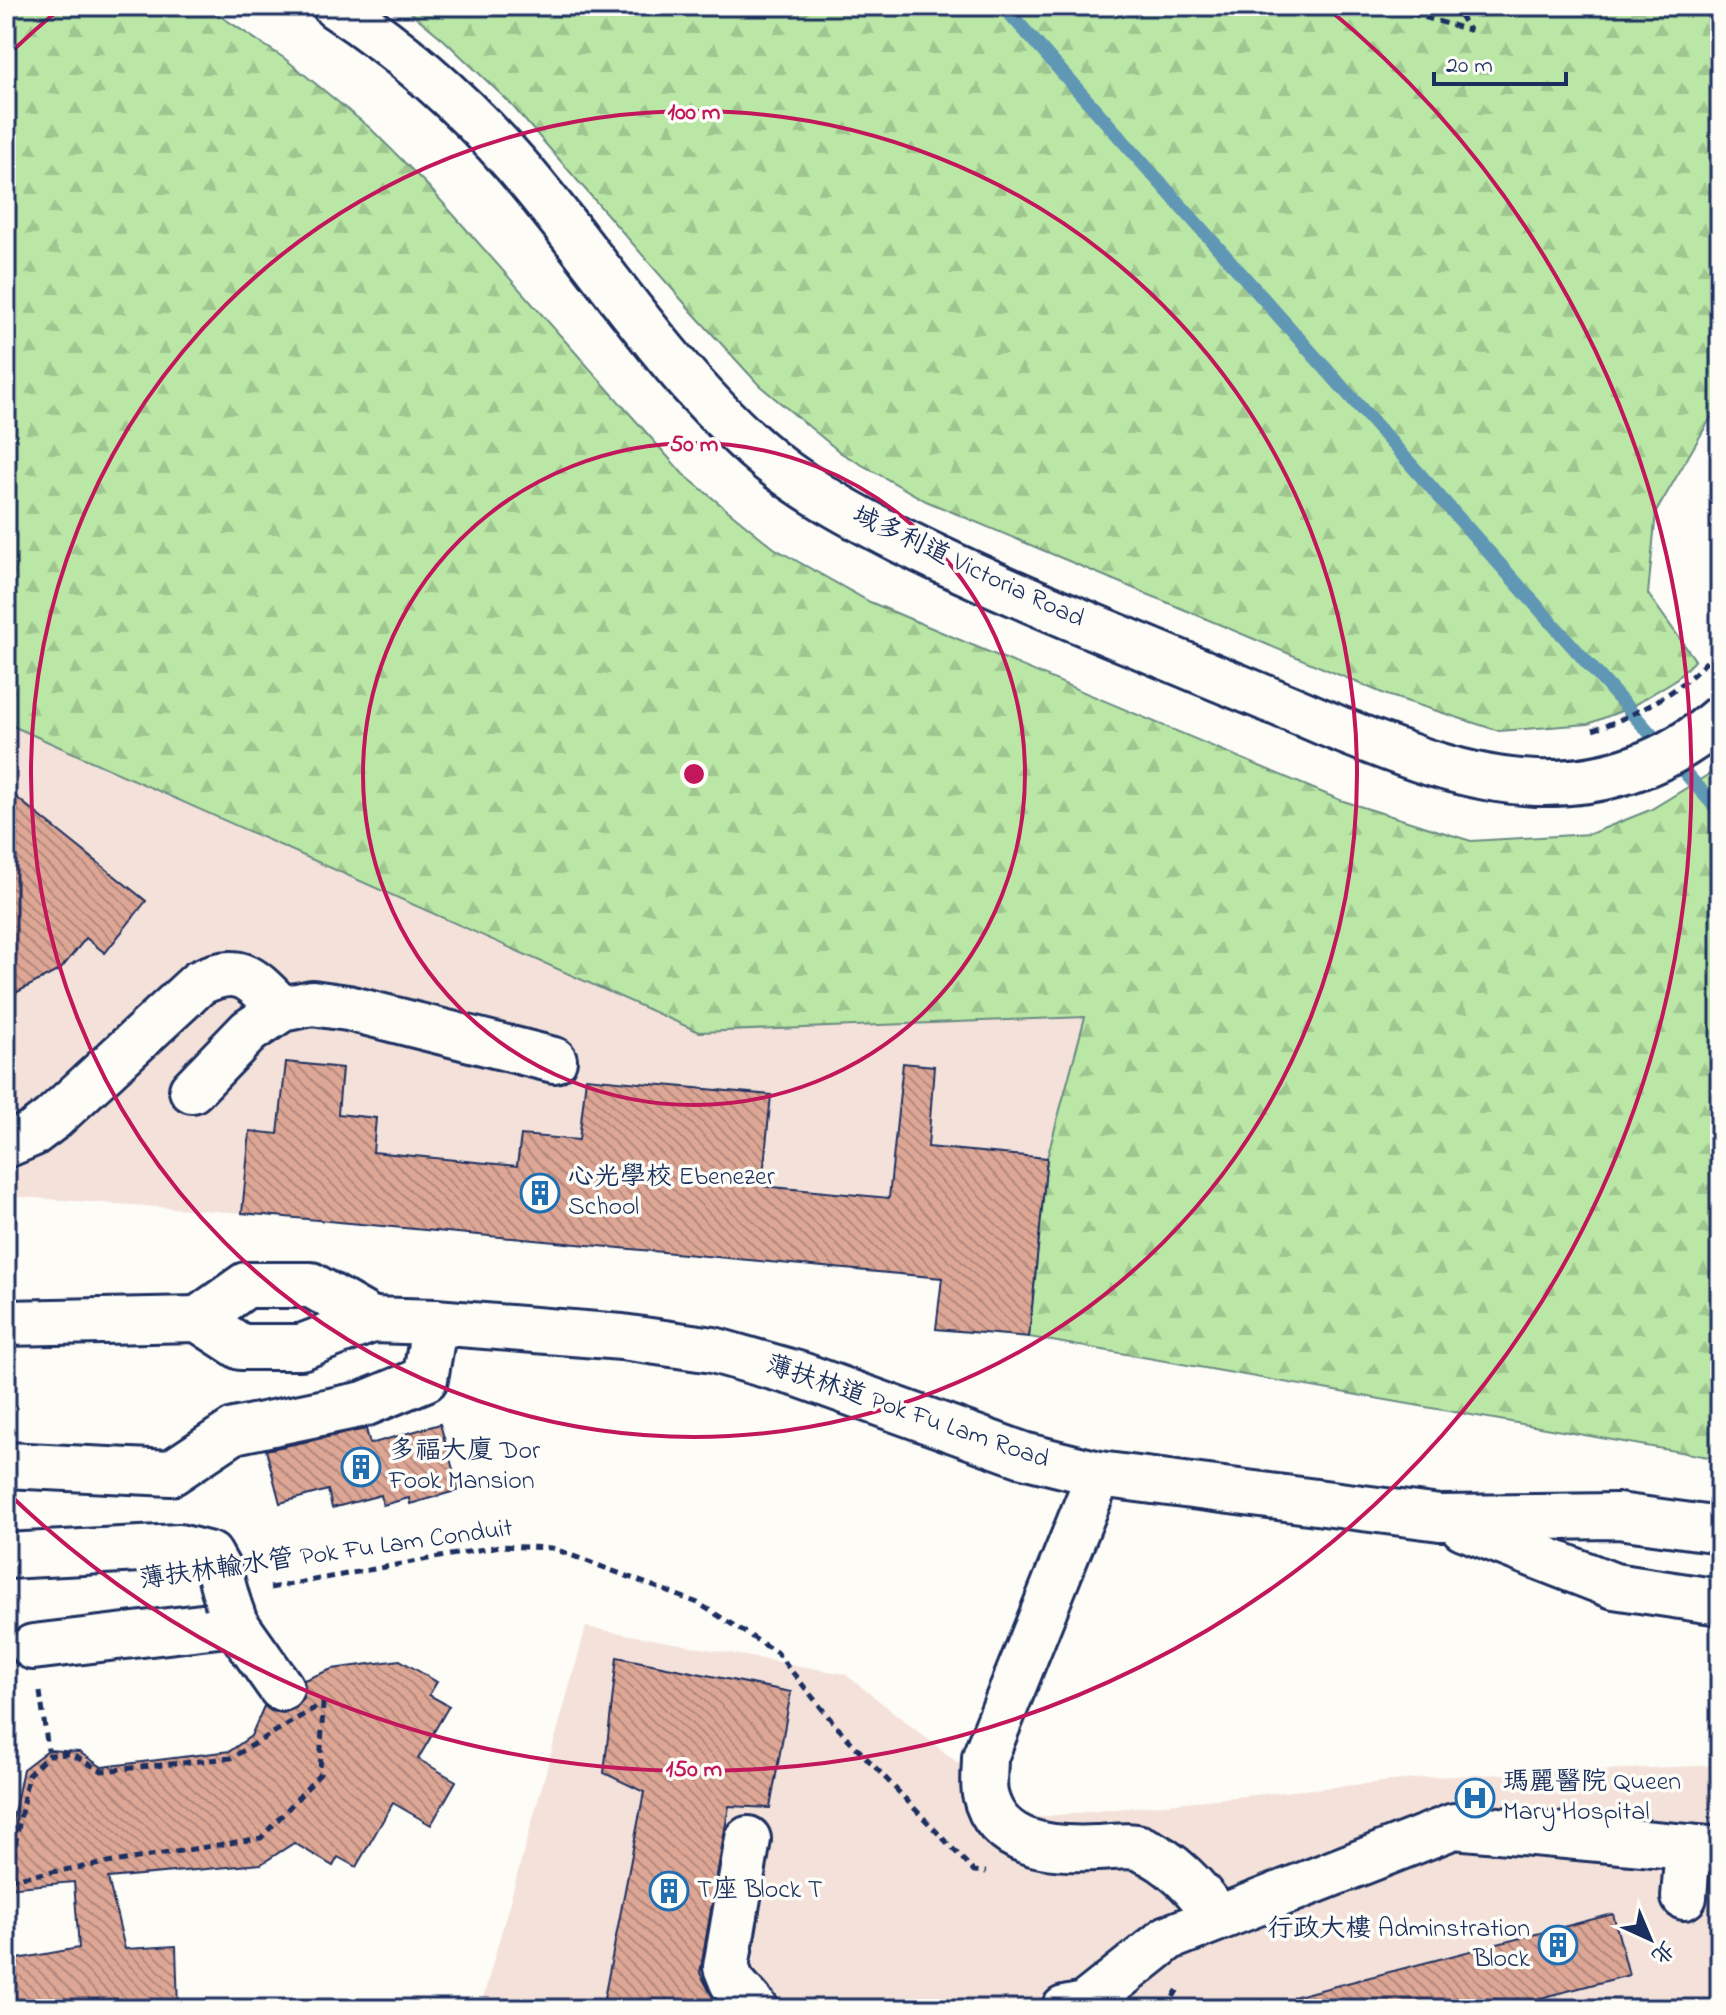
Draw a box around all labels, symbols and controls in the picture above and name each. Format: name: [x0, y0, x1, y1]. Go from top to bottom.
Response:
scale bar: [1434, 36, 1566, 86]
text: 20 m: [1446, 49, 1493, 84]
text: 100 m: [668, 96, 721, 131]
text: 50 m: [670, 428, 719, 463]
street label: 域多利道 Victoria Road: [846, 497, 1091, 639]
centre of rings: [680, 760, 708, 788]
place label: 心光學校 Ebenezer School: [568, 1159, 776, 1227]
building icon: 心光學校 Ebenezer School: [519, 1172, 561, 1214]
street label: 薄扶林道 Pok Fu Lam Road: [760, 1347, 1054, 1480]
place label: 多福大廈 Dor Fook Mansion: [388, 1433, 541, 1501]
building icon: 多福大廈 Dor Fook Mansion: [340, 1446, 382, 1488]
street label: 薄扶林輸水管 Pok Fu Lam Conduit: [137, 1510, 515, 1600]
text: 150 m: [666, 1753, 723, 1788]
place label: 瑪麗醫院 Queen Mary Hospital: [1503, 1764, 1681, 1832]
hospital icon: 瑪麗醫院 Queen Mary Hospital: [1454, 1777, 1496, 1819]
building icon: T座 Block T: [648, 1870, 690, 1912]
place label: T座 Block T: [697, 1872, 823, 1910]
north arrow: [1610, 1899, 1690, 1979]
place label: 行政大樓 Adminstration Block: [1267, 1911, 1531, 1979]
building icon: 行政大樓 Adminstration Block: [1537, 1924, 1579, 1966]
text: 北: [1643, 1932, 1681, 1970]

